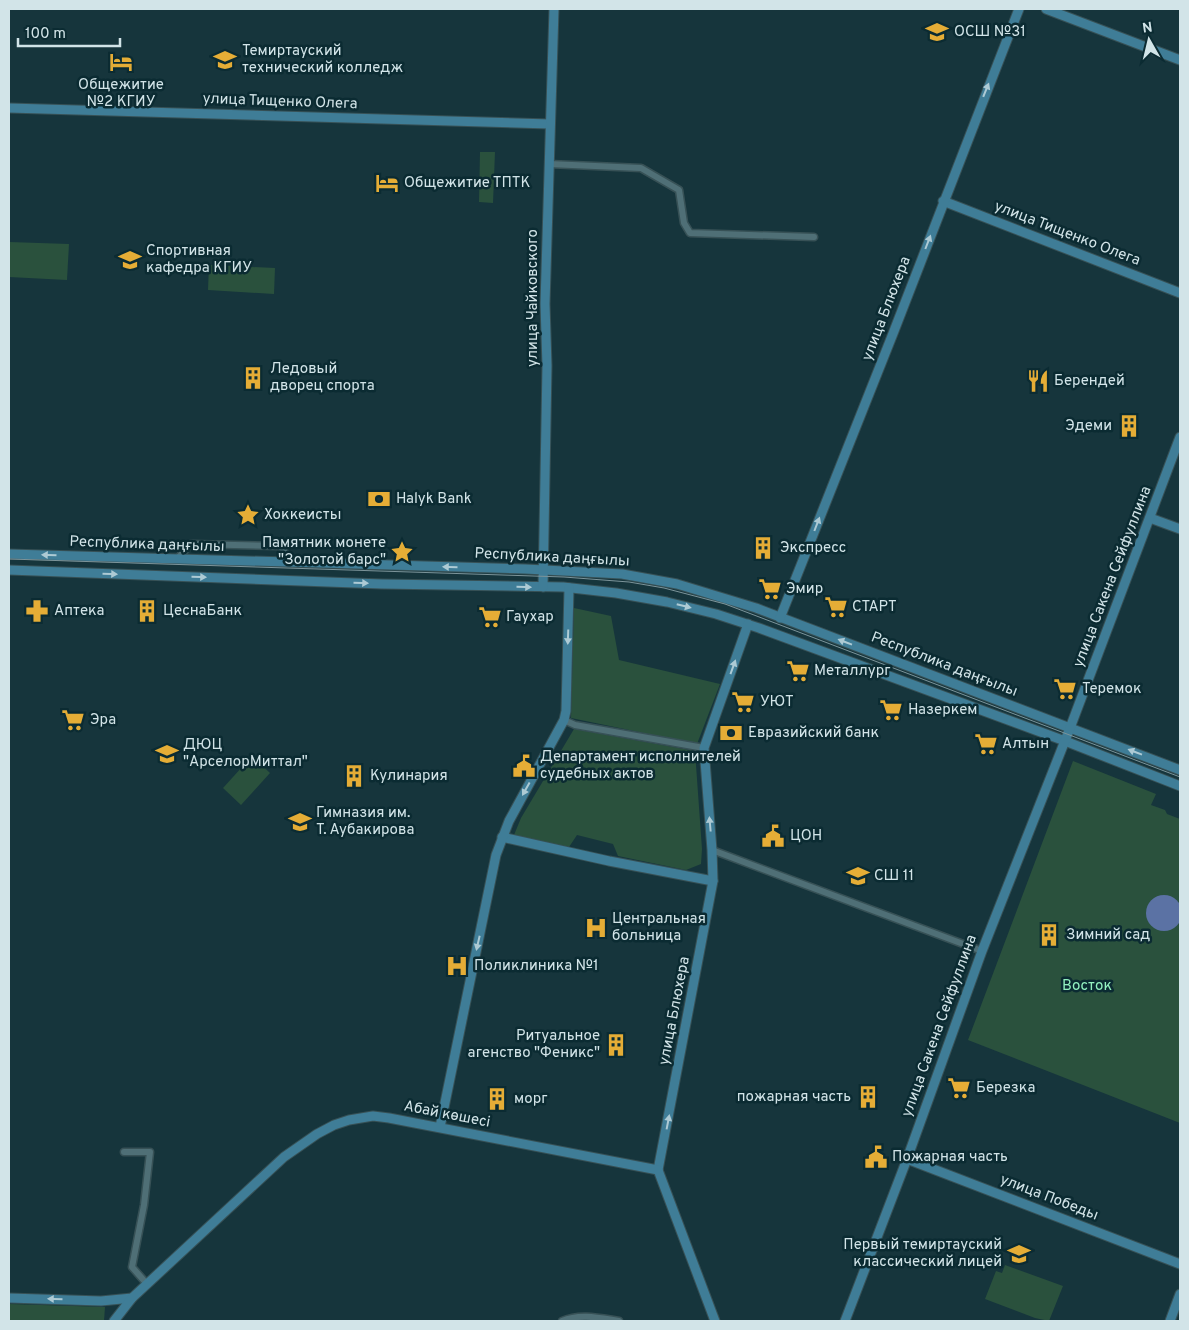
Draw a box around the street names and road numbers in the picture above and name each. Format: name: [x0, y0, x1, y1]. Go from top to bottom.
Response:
street label: улица Тищенко Олега: [202, 90, 358, 114]
street label: улица Тищенко Олега: [991, 197, 1143, 271]
street label: улица Чайковского: [524, 229, 543, 367]
street label: улица Блюхера: [858, 254, 916, 364]
street label: улица Сакена Сейфуллина: [1070, 484, 1156, 670]
street label: Республика даңғылы: [69, 533, 225, 557]
street label: Республика даңғылы: [474, 544, 630, 572]
street label: Республика даңғылы: [868, 628, 1020, 702]
street label: улица Сакена Сейфуллина: [898, 932, 982, 1120]
street label: улица Блюхера: [655, 955, 695, 1067]
street label: Абай көшесі: [402, 1097, 492, 1133]
street label: улица Победы: [997, 1171, 1101, 1225]

